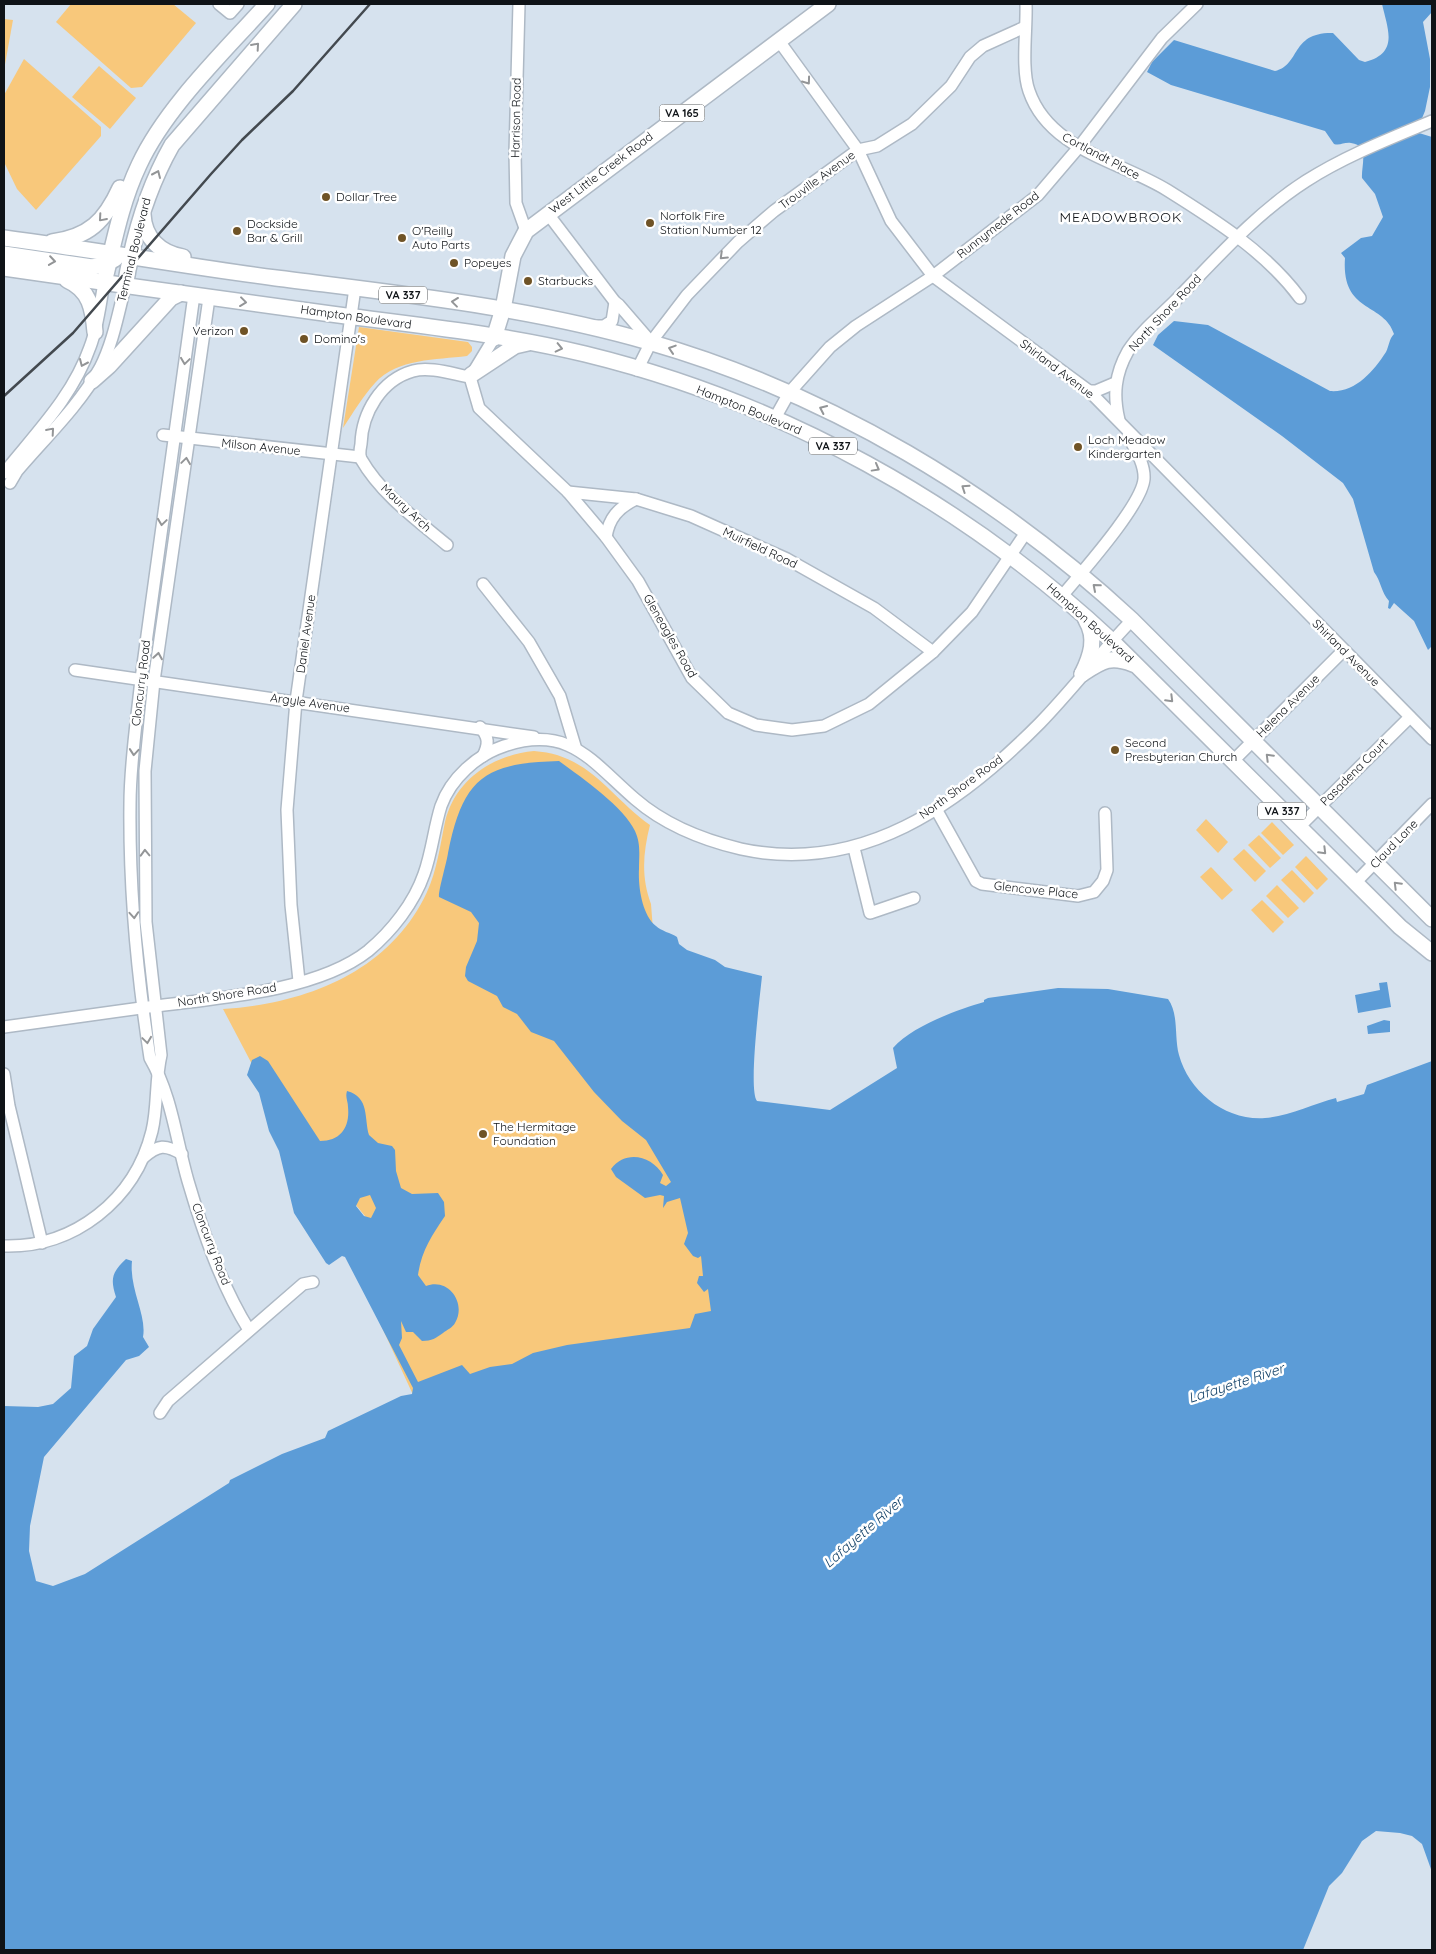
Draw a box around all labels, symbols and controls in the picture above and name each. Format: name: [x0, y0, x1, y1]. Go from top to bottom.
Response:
one-way arrow: [251, 43, 260, 52]
one-way arrow: [801, 75, 810, 84]
street label: Harrison Road: [507, 78, 524, 158]
road number: VA 165: [660, 105, 704, 122]
street label: West Little Creek Road: [546, 129, 656, 217]
street label: Cortlandt Place: [1060, 129, 1143, 182]
street label: Trouville Avenue: [776, 147, 858, 212]
one-way arrow: [150, 170, 161, 179]
street label: Runnymede Road: [954, 188, 1042, 261]
place label: Dollar Tree: [336, 189, 397, 204]
marker: Dollar Tree: [320, 191, 332, 203]
street label: Terminal Boulevard: [113, 196, 154, 304]
place label: Norfolk Fire Station Number 12: [660, 208, 762, 237]
district label: MEADOWBROOK: [1059, 208, 1183, 226]
one-way arrow: [100, 212, 108, 221]
place label: Dockside Bar & Grill: [247, 216, 302, 245]
marker: Norfolk Fire Station Number 12: [644, 217, 656, 229]
place label: O'Reilly Auto Parts: [412, 223, 470, 252]
marker: Dockside Bar & Grill: [231, 225, 243, 237]
marker: O'Reilly Auto Parts: [396, 232, 408, 244]
one-way arrow: [720, 250, 729, 259]
one-way arrow: [48, 255, 56, 266]
place label: Popeyes: [464, 255, 512, 270]
marker: Popeyes: [448, 257, 460, 269]
street label: North Shore Road: [1125, 271, 1204, 354]
place label: Starbucks: [538, 273, 593, 288]
marker: Starbucks: [522, 275, 534, 287]
road number: VA 337: [379, 286, 427, 304]
one-way arrow: [239, 296, 247, 307]
one-way arrow: [451, 298, 459, 308]
street label: Hampton Boulevard: [300, 301, 413, 332]
place label: Verizon: [193, 323, 234, 338]
marker: Verizon: [238, 325, 250, 337]
place label: Domino's: [314, 331, 366, 346]
marker: Domino's: [298, 333, 310, 345]
street label: Shirland Avenue: [1017, 336, 1098, 402]
one-way arrow: [555, 342, 564, 353]
one-way arrow: [668, 345, 677, 355]
one-way arrow: [180, 357, 191, 365]
one-way arrow: [79, 358, 90, 367]
street label: Hampton Boulevard: [694, 382, 804, 437]
one-way arrow: [819, 405, 828, 415]
one-way arrow: [46, 427, 55, 436]
place label: Loch Meadow Kindergarten: [1088, 432, 1166, 461]
street label: Milson Avenue: [221, 435, 302, 458]
road number: VA 337: [809, 438, 857, 454]
marker: Loch Meadow Kindergarten: [1072, 441, 1084, 453]
one-way arrow: [180, 457, 191, 465]
one-way arrow: [870, 462, 879, 472]
street label: Maury Arch: [378, 480, 435, 535]
one-way arrow: [961, 485, 970, 495]
one-way arrow: [158, 517, 168, 526]
street label: Muirfield Road: [721, 524, 800, 571]
street label: Hampton Boulevard: [1044, 580, 1137, 666]
one-way arrow: [1093, 584, 1102, 593]
street label: Gleneagles Road: [640, 591, 701, 680]
street label: Daniel Avenue: [293, 593, 318, 674]
street label: Shirland Avenue: [1309, 616, 1383, 690]
street label: Cloncurry Road: [128, 639, 153, 727]
one-way arrow: [152, 652, 162, 661]
street label: Helena Avenue: [1253, 671, 1323, 740]
street label: Argyle Avenue: [269, 689, 351, 716]
one-way arrow: [1165, 693, 1174, 702]
place label: Second Presbyterian Church: [1125, 735, 1237, 764]
street label: Pasadena Court: [1317, 735, 1391, 809]
marker: Second Presbyterian Church: [1109, 744, 1121, 756]
one-way arrow: [128, 749, 139, 757]
street label: North Shore Road: [916, 751, 1005, 822]
one-way arrow: [1266, 753, 1275, 762]
road number: VA 337: [1258, 802, 1306, 819]
street label: Claud Lane: [1367, 816, 1421, 871]
one-way arrow: [1317, 845, 1326, 854]
one-way arrow: [140, 849, 151, 857]
street label: Glencove Place: [993, 878, 1079, 901]
one-way arrow: [1394, 882, 1403, 891]
one-way arrow: [128, 911, 139, 919]
street label: North Shore Road: [176, 979, 277, 1010]
one-way arrow: [141, 1037, 152, 1045]
place label: The Hermitage Foundation: [493, 1119, 576, 1148]
marker: The Hermitage Foundation: [477, 1128, 489, 1140]
street label: Cloncurry Road: [189, 1201, 234, 1287]
water label: Lafayette River: [1186, 1359, 1288, 1407]
water label: Lafayette River: [820, 1492, 908, 1571]

